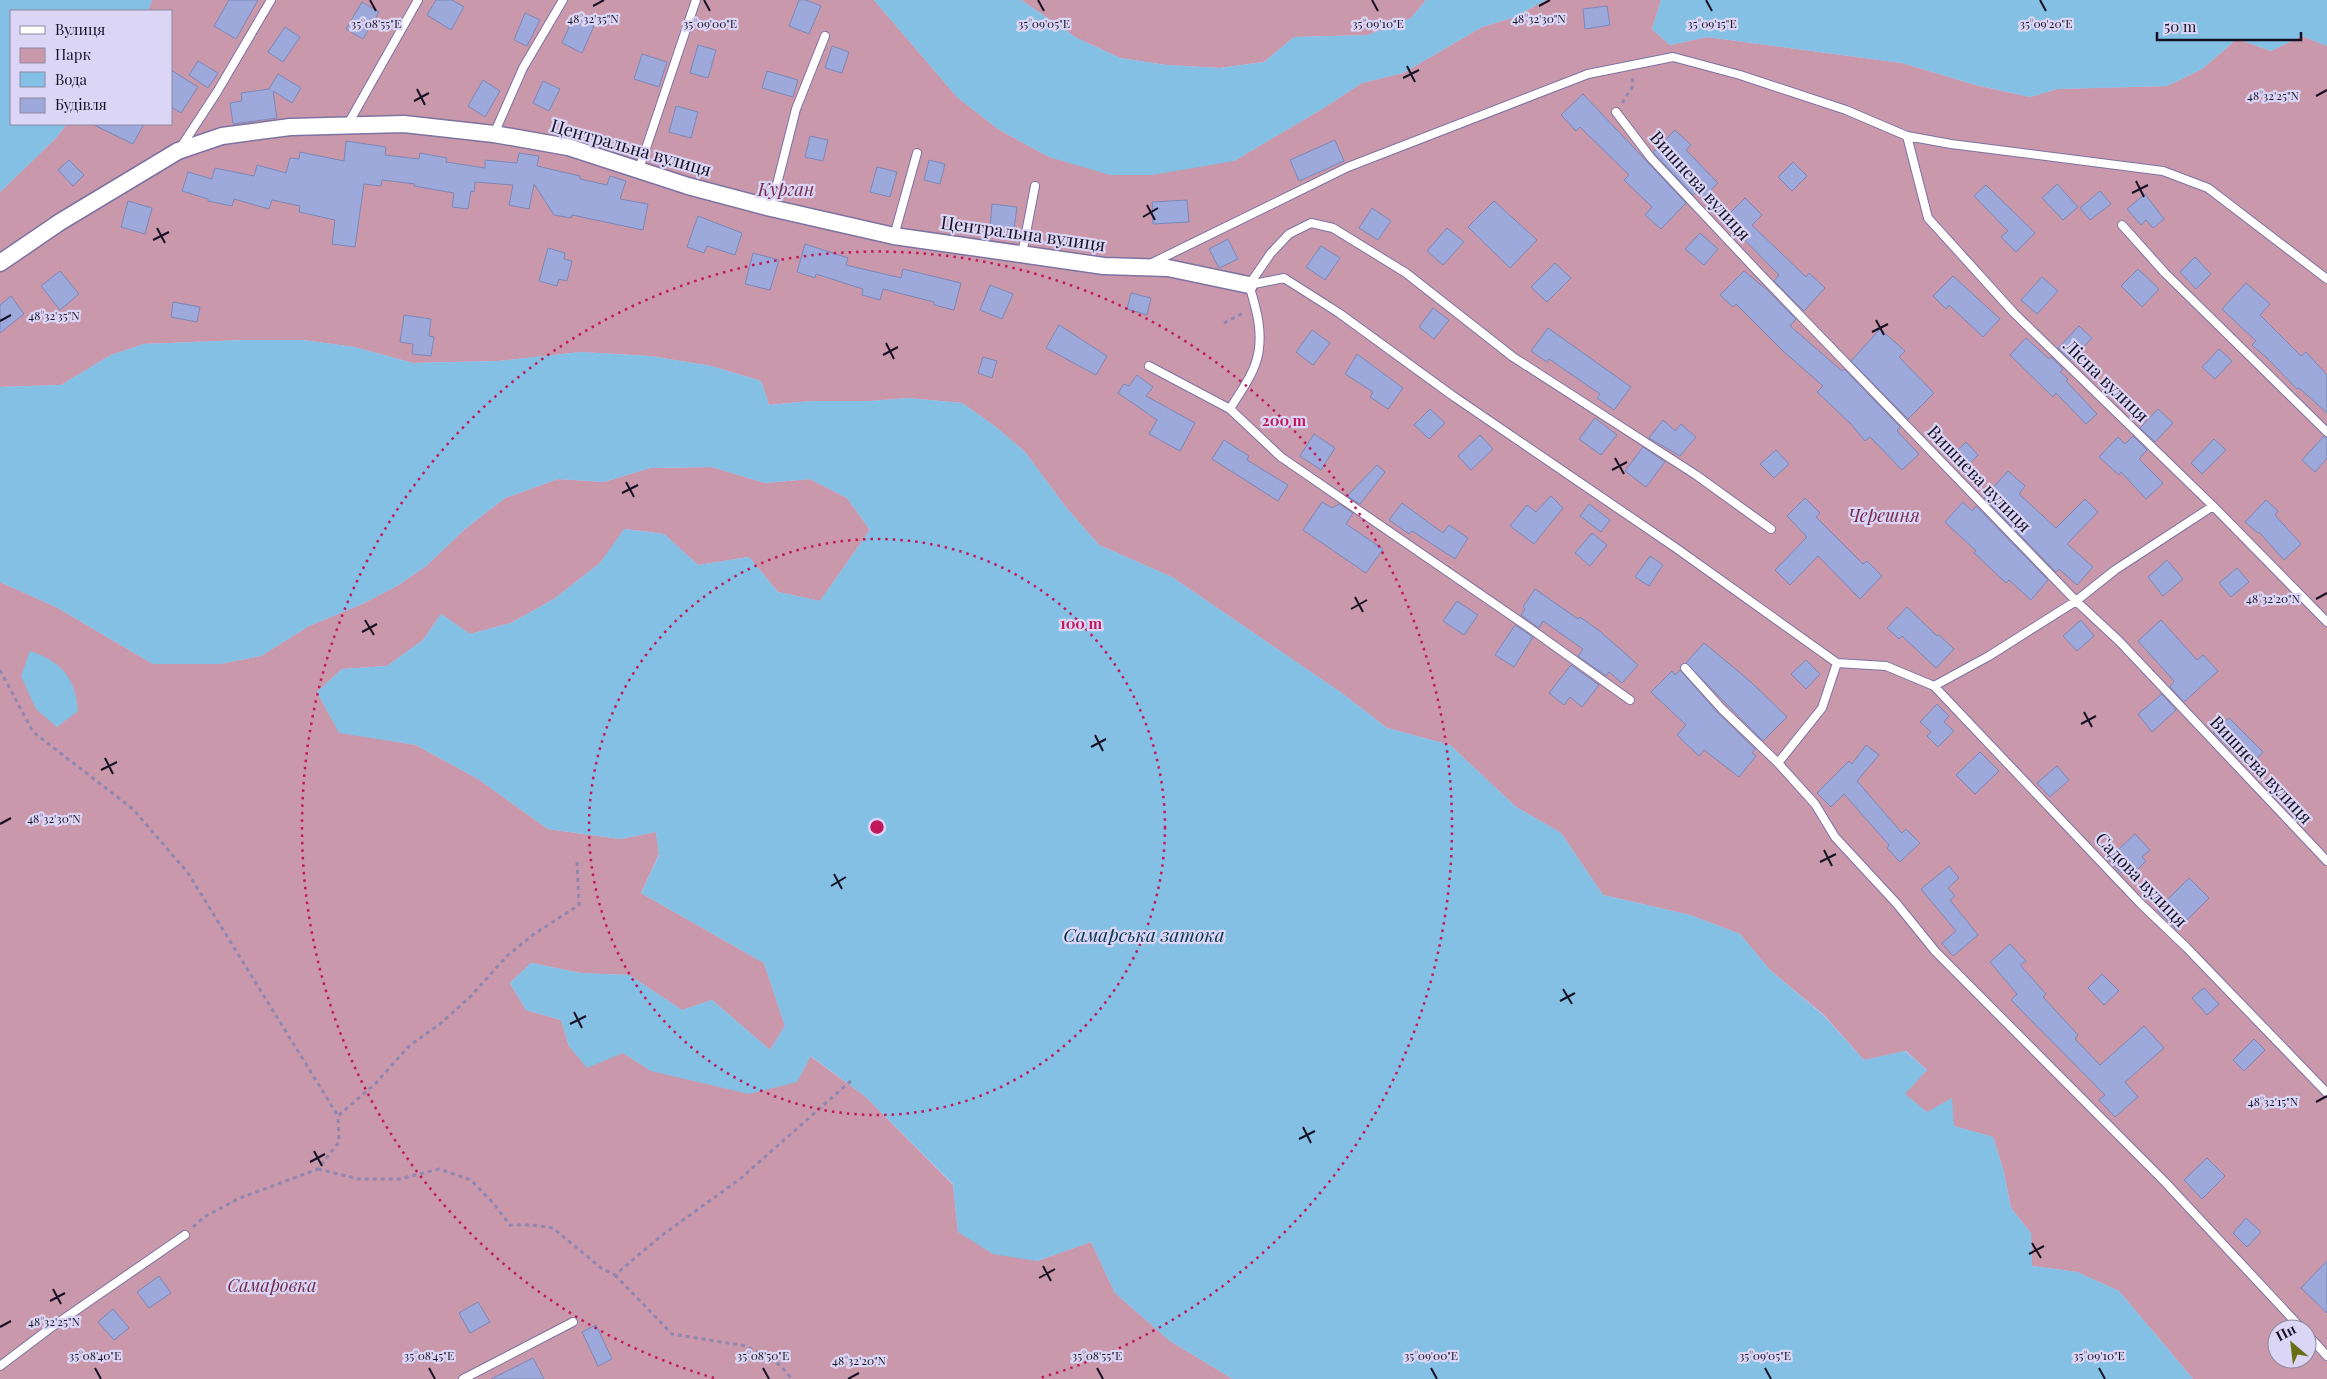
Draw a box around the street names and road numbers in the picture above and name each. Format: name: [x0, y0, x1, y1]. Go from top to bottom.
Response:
street label: Центральна вулиця: [548, 113, 715, 182]
street label: Вишнева вулиця: [1645, 125, 1757, 246]
street label: Центральна вулиця: [939, 210, 1107, 256]
street label: Лісна вулиця: [2058, 333, 2155, 427]
street label: Вишнева вулиця: [1922, 420, 2037, 537]
street label: Вишнева вулиця: [2205, 710, 2318, 829]
street label: Садова вулиця: [2090, 827, 2193, 932]

